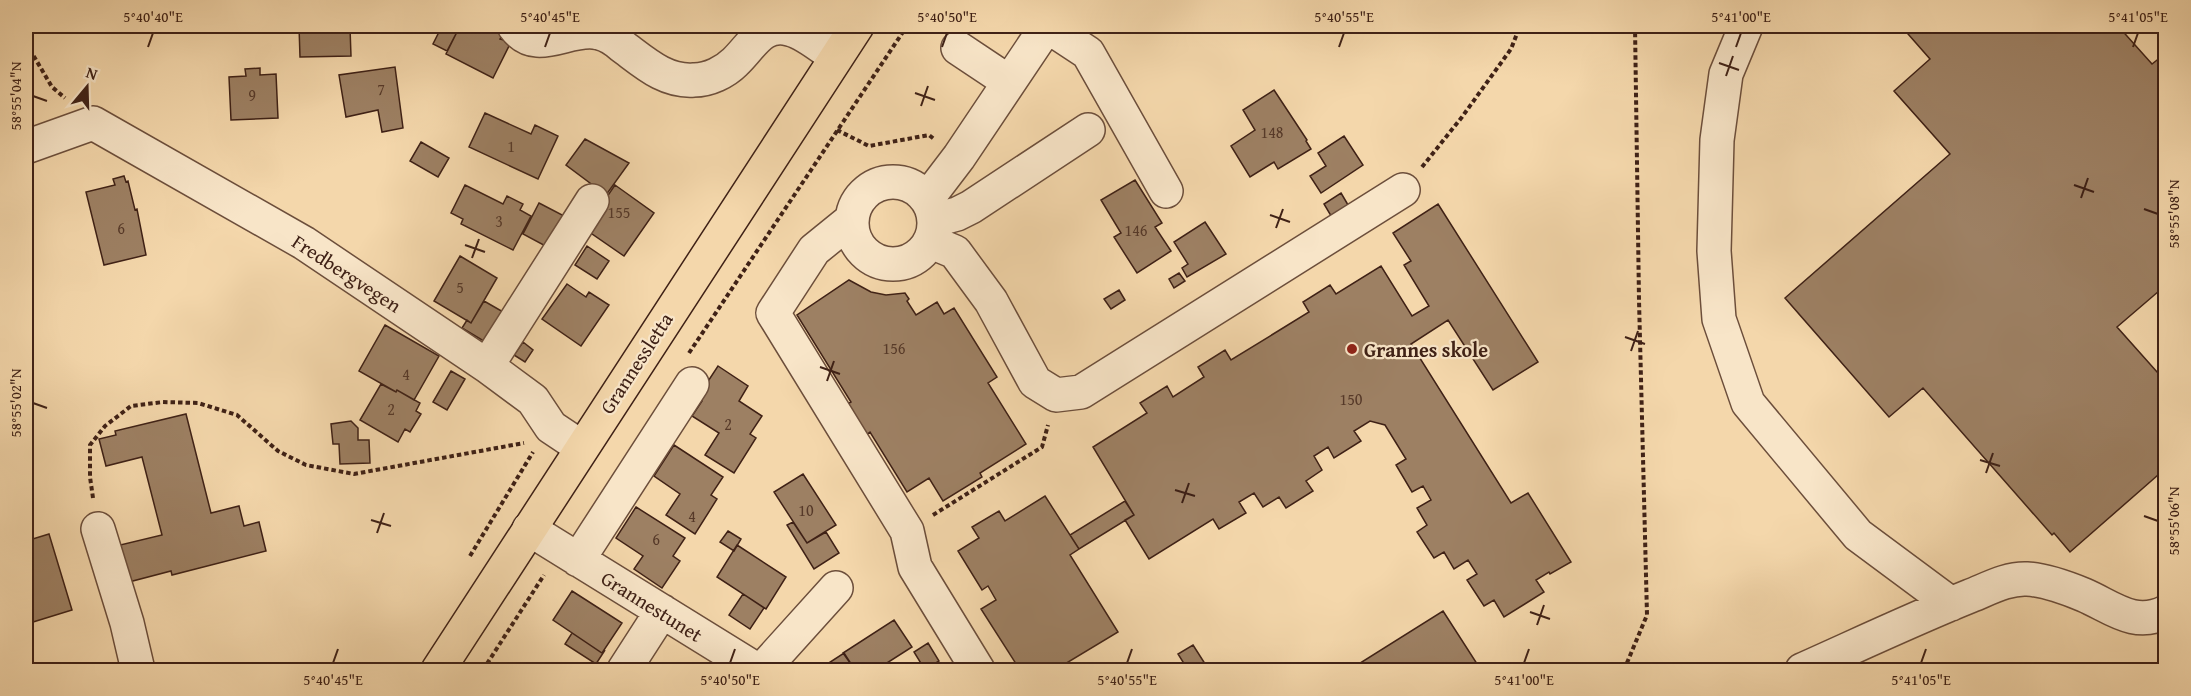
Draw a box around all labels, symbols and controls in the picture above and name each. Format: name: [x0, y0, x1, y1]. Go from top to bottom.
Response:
text: 5°40'40"E: [123, 6, 183, 27]
text: 5°40'45"E: [520, 6, 580, 27]
text: 5°40'50"E: [917, 6, 977, 27]
text: 5°40'55"E: [1314, 6, 1374, 27]
text: 5°41'00"E: [1711, 6, 1771, 27]
text: 5°41'05"E: [2108, 6, 2168, 27]
north arrow: [57, 57, 117, 117]
text: N: [83, 60, 101, 86]
text: 58°55'04"N: [5, 61, 26, 130]
house number: 7: [377, 77, 385, 101]
house number: 9: [248, 83, 256, 107]
house number: 148: [1260, 120, 1284, 144]
house number: 1: [507, 134, 515, 158]
text: 58°55'08"N: [2163, 179, 2184, 248]
house number: 155: [607, 200, 631, 224]
house number: 3: [495, 209, 503, 233]
house number: 6: [117, 216, 125, 240]
house number: 146: [1124, 218, 1148, 242]
street label: Fredbergvegen: [287, 227, 407, 319]
house number: 5: [456, 275, 464, 299]
street label: Grannessletta: [592, 306, 680, 419]
place label: Grannes skole: [1364, 335, 1488, 364]
house number: 156: [882, 336, 906, 360]
marker: Grannes skole: [1345, 342, 1359, 356]
house number: 4: [402, 362, 410, 386]
text: 58°55'02"N: [5, 368, 26, 437]
house number: 150: [1339, 387, 1363, 411]
house number: 2: [387, 397, 395, 421]
house number: 2: [724, 412, 732, 436]
text: 58°55'06"N: [2163, 486, 2184, 555]
house number: 10: [798, 498, 814, 522]
house number: 4: [688, 504, 696, 528]
house number: 6: [652, 527, 660, 551]
street label: Grannestunet: [596, 563, 708, 649]
text: 5°40'45"E: [303, 669, 363, 690]
text: 5°40'50"E: [700, 669, 760, 690]
text: 5°40'55"E: [1097, 669, 1157, 690]
text: 5°41'00"E: [1494, 669, 1554, 690]
text: 5°41'05"E: [1891, 669, 1951, 690]

